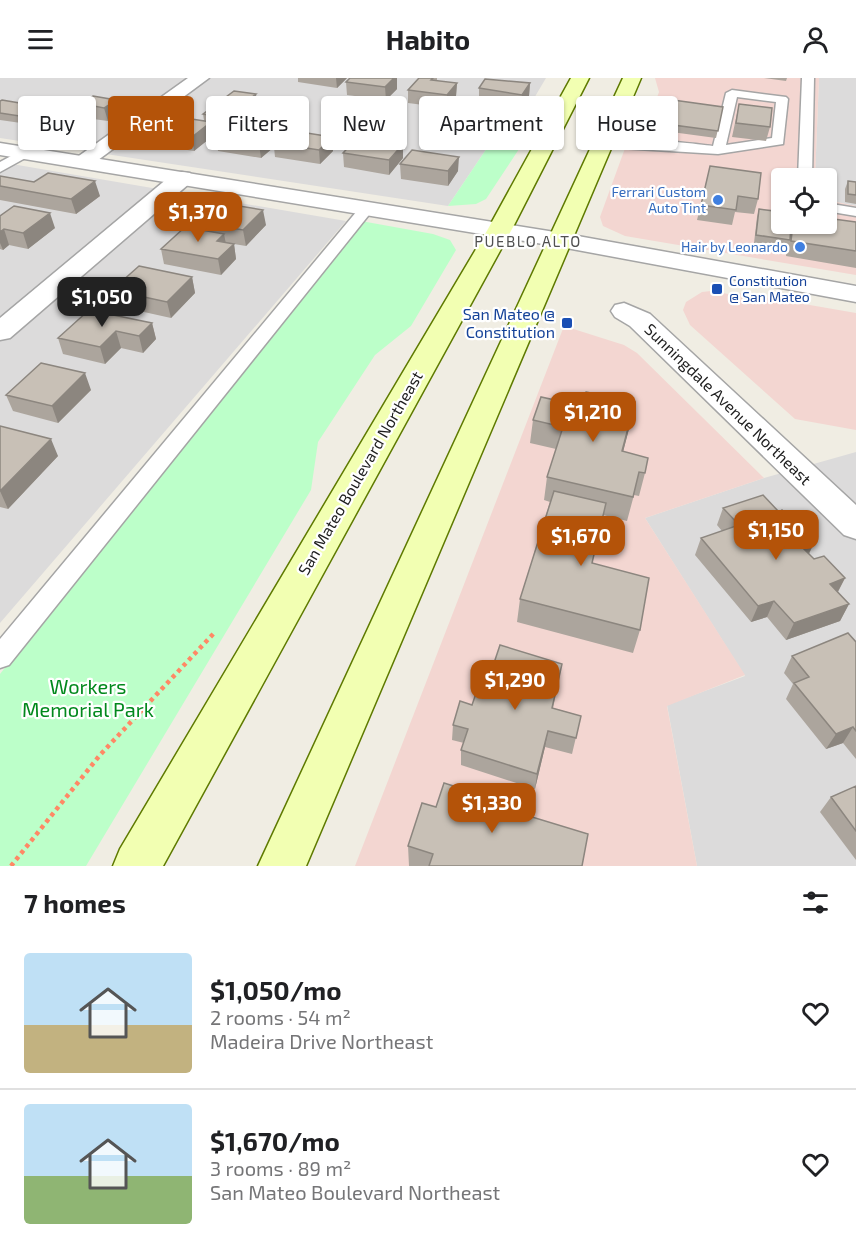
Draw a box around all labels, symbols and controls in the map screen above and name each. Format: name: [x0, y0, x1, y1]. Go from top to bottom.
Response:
icon: menu: [24, 23, 57, 56]
text: Habito: [386, 23, 470, 55]
icon: person: [799, 23, 832, 56]
chip: Buy: [18, 96, 96, 150]
chip: Rent: [108, 96, 194, 150]
chip: Filters: [206, 96, 309, 150]
chip: New: [321, 96, 407, 150]
chip: Apartment: [419, 96, 564, 150]
chip: House: [576, 96, 678, 150]
map controls: [771, 168, 837, 234]
button: locate: [771, 168, 837, 234]
place label: Ferrari Custom Auto Tint: [611, 183, 706, 216]
pin: $1,370: [149, 192, 247, 243]
marker: Ferrari Custom Auto Tint: [711, 193, 725, 207]
text: $1,370: [168, 199, 228, 223]
district label: PUEBLO ALTO: [474, 232, 582, 250]
place label: Hair by Leonardo: [681, 238, 788, 255]
marker: Hair by Leonardo: [793, 240, 807, 254]
place label: Constitution @ San Mateo: [729, 272, 810, 305]
pin: $1,050: [53, 277, 151, 328]
marker: Constitution @ San Mateo: [710, 282, 724, 296]
text: $1,050: [71, 284, 133, 308]
place label: San Mateo @ Constitution: [463, 304, 555, 341]
marker: San Mateo @ Constitution: [560, 316, 574, 330]
street label: Sunningdale Avenue Northeast: [641, 319, 816, 488]
street label: San Mateo Boulevard Northeast: [293, 367, 426, 578]
pin: $1,210: [544, 392, 642, 443]
text: $1,210: [564, 399, 622, 423]
pin: $1,150: [727, 510, 825, 561]
pin: $1,670: [532, 516, 630, 567]
text: $1,150: [748, 517, 804, 541]
text: $1,670: [551, 523, 611, 547]
pin: $1,290: [466, 660, 564, 711]
text: $1,290: [484, 667, 546, 691]
park label: Workers Memorial Park: [22, 674, 154, 721]
pin: $1,330: [443, 783, 541, 834]
text: $1,330: [462, 790, 522, 814]
icon: filters: [799, 886, 832, 919]
text: 7 homes: [24, 887, 126, 918]
text: $1,050/mo: [210, 974, 342, 1005]
icon: home: [72, 977, 144, 1049]
icon: heart: [799, 997, 832, 1030]
text: 2 rooms · 54 m²: [210, 1005, 351, 1029]
text: Madeira Drive Northeast: [210, 1029, 433, 1053]
text: $1,670/mo: [210, 1125, 340, 1156]
icon: home: [72, 1128, 144, 1200]
icon: heart: [799, 1148, 832, 1181]
text: 3 rooms · 89 m²: [210, 1156, 351, 1180]
text: San Mateo Boulevard Northeast: [210, 1180, 500, 1204]

